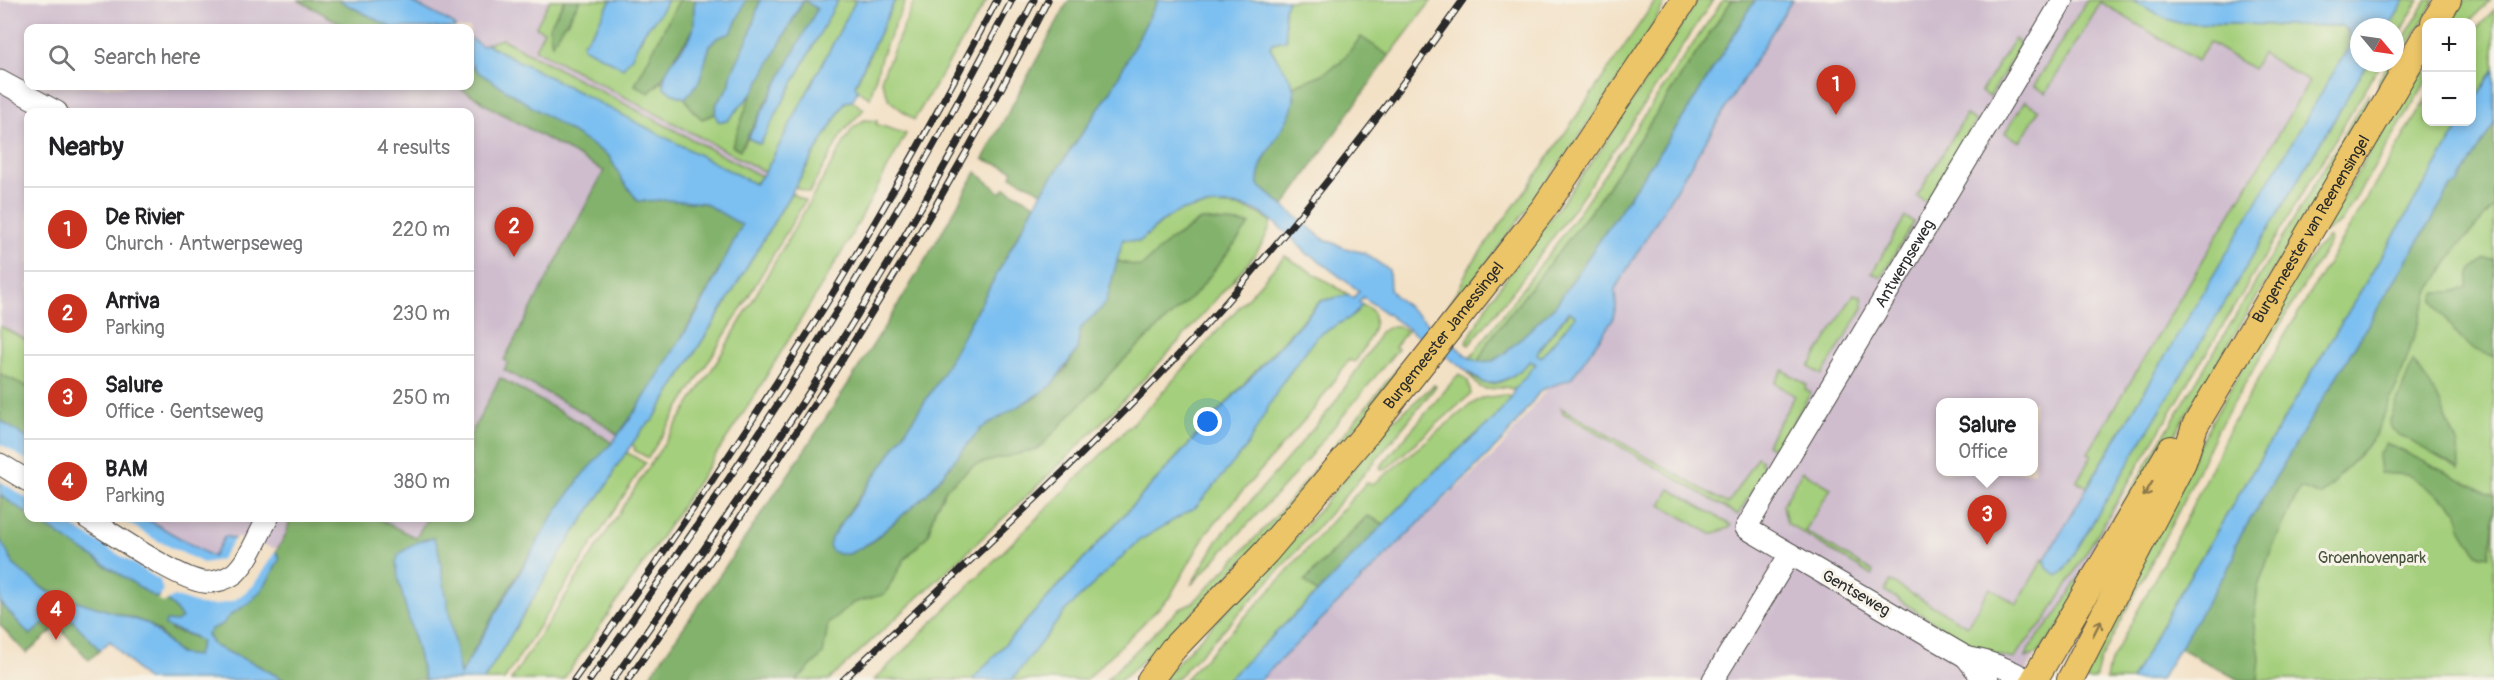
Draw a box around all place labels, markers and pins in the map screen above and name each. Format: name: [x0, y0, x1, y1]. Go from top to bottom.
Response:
pin: 1: [1816, 66, 1856, 115]
pin: 2: [494, 208, 534, 257]
pin: 3: [1968, 496, 2006, 545]
pin: 4: [36, 590, 76, 640]

